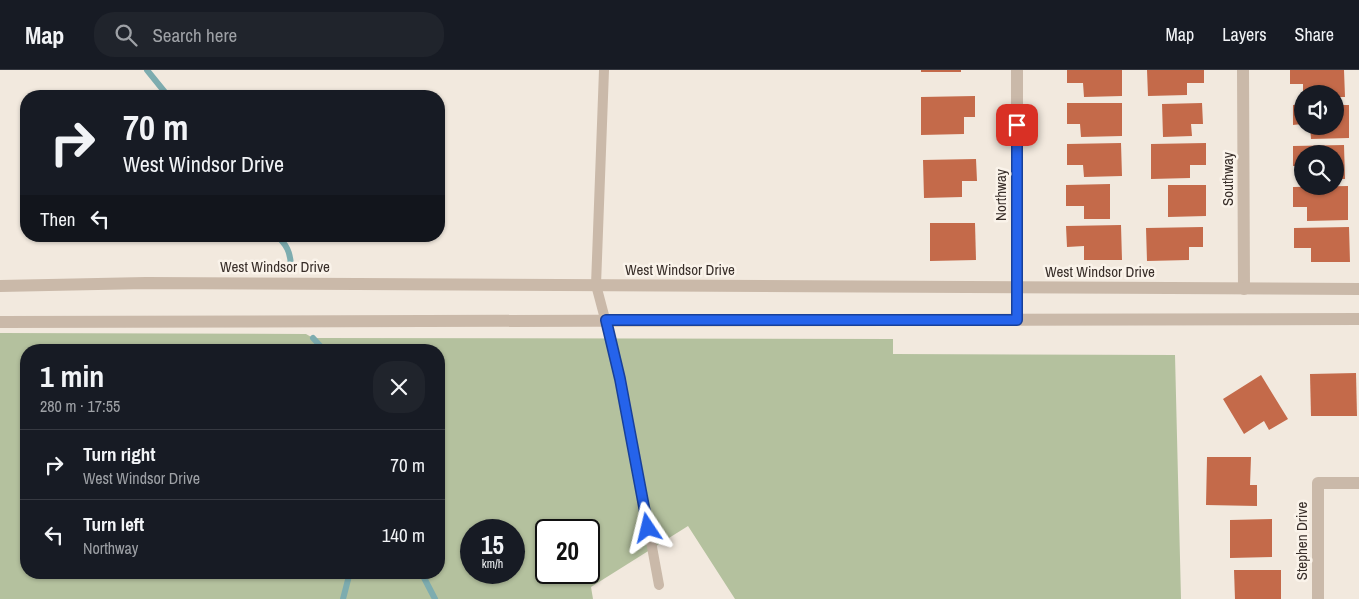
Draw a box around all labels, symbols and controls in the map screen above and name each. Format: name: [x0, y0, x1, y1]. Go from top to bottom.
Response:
search box: [94, 12, 444, 57]
text: Map: [25, 19, 64, 51]
icon: search: [112, 21, 140, 49]
text: Search here: [152, 22, 237, 48]
text: Map: [1166, 22, 1194, 47]
text: Layers: [1222, 22, 1267, 47]
text: Share: [1295, 22, 1334, 47]
map controls: [1294, 85, 1344, 195]
button: sound: [1294, 85, 1344, 135]
text: 70 m: [123, 104, 188, 151]
pin: [996, 104, 1038, 146]
icon: right: [40, 110, 105, 175]
icon: arrive: [1003, 111, 1031, 139]
button: search: [1294, 145, 1344, 195]
text: West Windsor Drive: [123, 149, 284, 179]
street label: Southway: [1217, 151, 1238, 206]
street label: Northway: [990, 168, 1011, 221]
icon: left: [86, 205, 114, 233]
text: Then: [40, 206, 76, 232]
street label: West Windsor Drive: [220, 256, 330, 277]
street label: West Windsor Drive: [625, 259, 735, 280]
street label: West Windsor Drive: [1045, 261, 1155, 282]
text: 1 min: [40, 356, 104, 396]
button: close: [373, 361, 425, 413]
text: 280 m · 17:55: [40, 395, 120, 417]
text: Turn right: [83, 441, 155, 467]
icon: right: [40, 451, 68, 479]
text: 70 m: [390, 452, 425, 478]
text: West Windsor Drive: [83, 467, 200, 489]
position arrow: [621, 501, 673, 553]
street label: Stephen Drive: [1291, 502, 1312, 580]
text: Turn left: [83, 511, 144, 537]
speed limit sign: 20: [535, 519, 600, 584]
icon: left: [40, 521, 68, 549]
text: 140 m: [382, 522, 425, 548]
text: 15: [481, 528, 504, 562]
text: Northway: [83, 537, 138, 559]
text: km/h: [482, 556, 503, 572]

